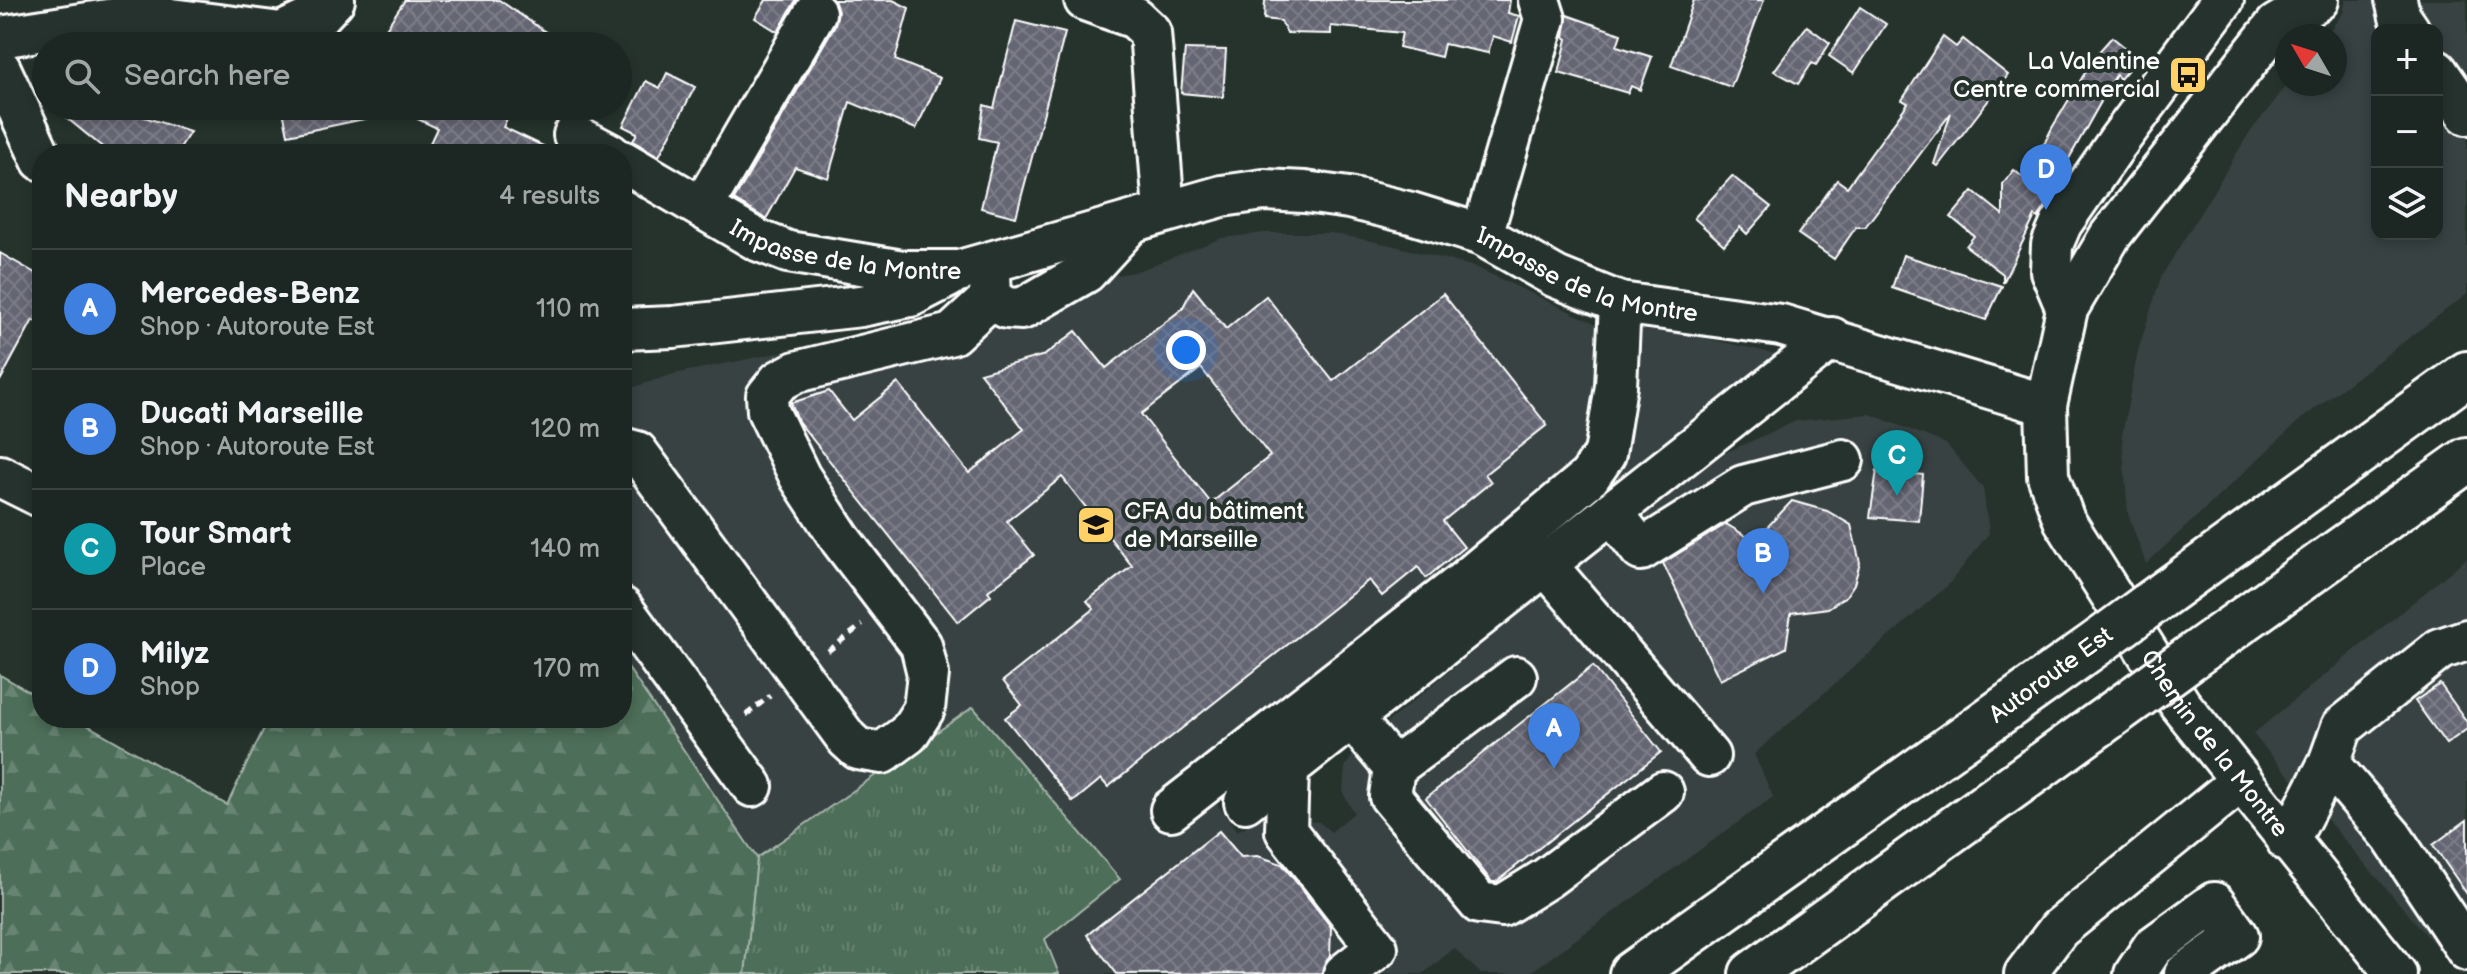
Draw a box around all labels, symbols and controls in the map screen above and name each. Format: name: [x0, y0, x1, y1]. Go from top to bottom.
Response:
north arrow: [2275, 24, 2347, 96]
map controls: [2371, 24, 2443, 240]
button: +: [2371, 24, 2443, 96]
search box: [32, 32, 632, 120]
place label: La Valentine Centre commercial: [1953, 47, 2160, 104]
icon: search: [60, 54, 104, 98]
bus stop icon: La Valentine Centre commercial: [2167, 54, 2209, 96]
text: Search here: [124, 58, 290, 94]
button: −: [2371, 96, 2443, 168]
pin: D: [2020, 144, 2072, 210]
button: layers: [2371, 168, 2443, 240]
text: Nearby: [64, 176, 178, 217]
text: 4 results: [499, 181, 600, 212]
street label: Impasse de la Montre: [725, 213, 961, 286]
street label: Impasse de la Montre: [1474, 220, 1700, 328]
text: Mercedes-Benz: [140, 276, 360, 312]
text: A: [82, 294, 98, 325]
text: 110 m: [536, 294, 600, 325]
text: Shop · Autoroute Est: [140, 312, 374, 343]
your location: [1166, 330, 1206, 370]
text: Ducati Marseille: [140, 396, 364, 432]
text: B: [81, 414, 99, 445]
text: 120 m: [531, 414, 600, 445]
pin: C: [1871, 430, 1923, 496]
text: Shop · Autoroute Est: [140, 432, 374, 463]
place label: CFA du bâtiment de Marseille: [1124, 497, 1305, 554]
school or university icon: CFA du bâtiment de Marseille: [1075, 504, 1117, 546]
text: Tour Smart: [140, 516, 291, 552]
pin: B: [1737, 528, 1789, 594]
text: C: [81, 534, 99, 565]
text: 140 m: [530, 534, 600, 565]
text: Place: [140, 552, 206, 583]
street label: Autoroute Est: [1984, 620, 2119, 729]
text: Milyz: [140, 636, 209, 672]
street label: Chemin de la Montre: [2135, 644, 2295, 843]
text: D: [81, 654, 99, 685]
text: 170 m: [533, 654, 600, 685]
text: Shop: [140, 672, 200, 703]
pin: A: [1528, 703, 1580, 769]

